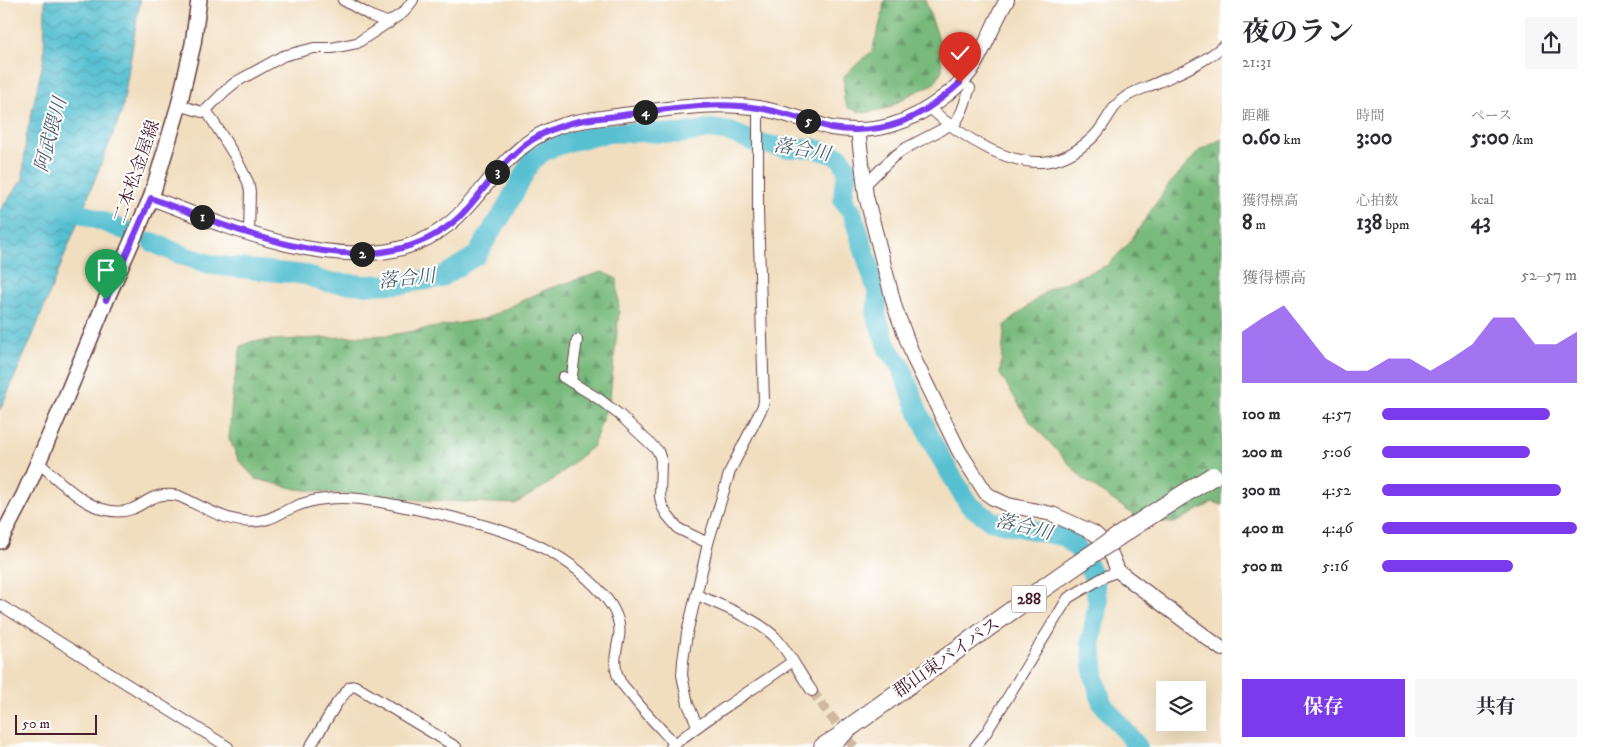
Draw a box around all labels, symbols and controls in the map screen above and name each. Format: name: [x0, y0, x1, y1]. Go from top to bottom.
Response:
text: 夜のラン: [1242, 15, 1354, 50]
button: share: [1525, 17, 1577, 69]
pin: [939, 32, 981, 83]
icon: check: [946, 39, 974, 67]
text: 21:31: [1242, 52, 1272, 72]
water label: 阿武隈川: [30, 93, 72, 175]
pin: 4: [632, 100, 658, 124]
text: 4: [641, 103, 650, 121]
text: 距離: [1242, 107, 1270, 125]
text: 時間: [1356, 107, 1384, 125]
text: ペース: [1471, 107, 1512, 125]
pin: 5: [796, 108, 820, 134]
text: 5: [805, 112, 812, 130]
street label: 二本松金屋線: [109, 117, 165, 227]
text: 0.60: [1242, 125, 1281, 151]
text: 3:00: [1356, 125, 1392, 151]
text: 5:00: [1471, 125, 1509, 151]
text: km: [1281, 131, 1301, 149]
text: /km: [1509, 131, 1533, 149]
water label: 落合川: [772, 134, 834, 167]
pin: 3: [484, 160, 510, 184]
text: 3: [495, 163, 500, 181]
text: kcal: [1471, 191, 1494, 209]
text: 獲得標高: [1242, 192, 1298, 210]
text: 心拍数: [1356, 192, 1398, 210]
pin: 1: [190, 204, 214, 230]
text: 1: [200, 208, 205, 226]
text: 43: [1471, 209, 1491, 235]
text: 8: [1242, 210, 1253, 236]
text: 138: [1356, 210, 1382, 236]
text: m: [1253, 216, 1266, 234]
text: bpm: [1382, 216, 1410, 234]
pin: 2: [350, 242, 374, 266]
text: 2: [359, 245, 366, 263]
pin: [85, 249, 127, 300]
icon: arrive: [92, 256, 120, 284]
water label: 落合川: [377, 264, 439, 293]
text: 52–57 m: [1521, 265, 1577, 285]
text: 獲得標高: [1242, 268, 1306, 288]
text: 100 m: [1242, 404, 1281, 424]
text: 4:57: [1322, 404, 1352, 424]
text: 200 m: [1242, 442, 1283, 462]
text: 5:06: [1322, 442, 1351, 462]
text: 300 m: [1242, 480, 1281, 500]
text: 4:52: [1322, 480, 1351, 500]
water label: 落合川: [994, 509, 1056, 546]
text: 400 m: [1242, 518, 1284, 538]
text: 4:46: [1322, 518, 1353, 538]
text: 500 m: [1242, 556, 1283, 576]
text: 5:16: [1322, 556, 1348, 576]
road number: 288: [1012, 586, 1046, 612]
street label: 郡山東バイパス: [889, 613, 1005, 703]
button: 保存: [1242, 679, 1405, 737]
button: 共有: [1415, 679, 1577, 737]
map controls: [1156, 681, 1206, 731]
button: layers: [1156, 681, 1206, 731]
scale bar: [15, 712, 98, 735]
text: 50 m: [22, 715, 50, 733]

